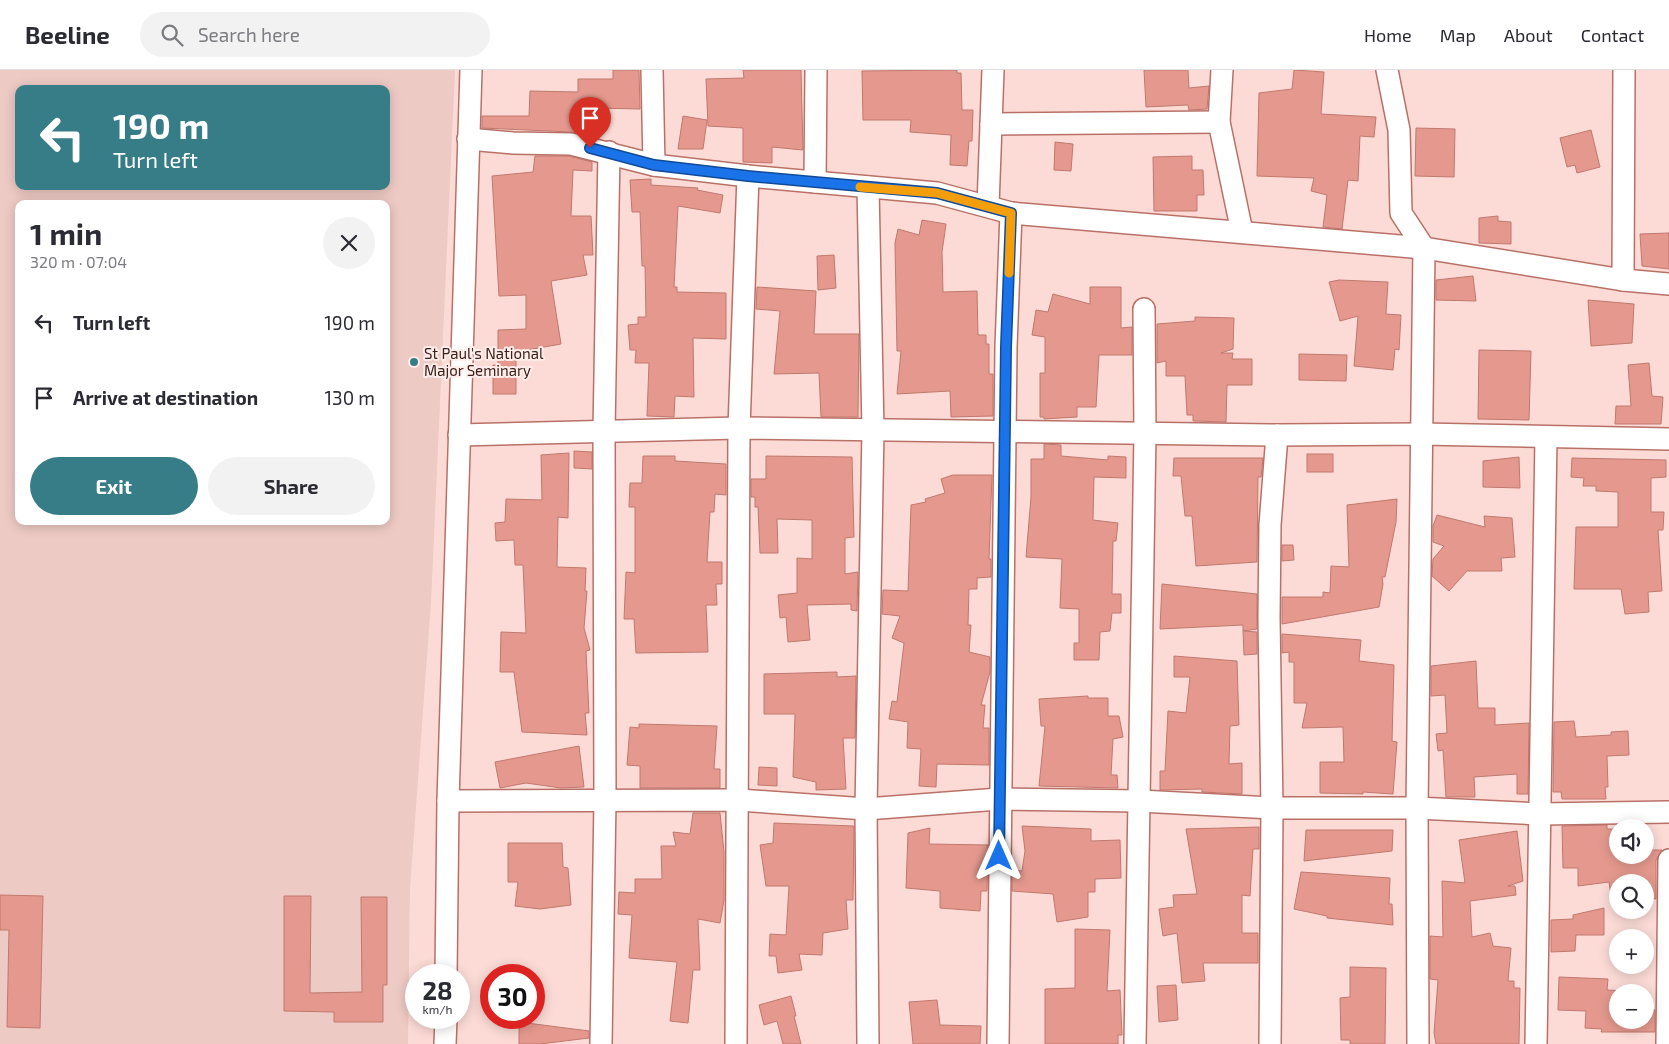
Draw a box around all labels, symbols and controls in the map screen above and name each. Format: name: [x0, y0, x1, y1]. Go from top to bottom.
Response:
search box: [140, 12, 490, 57]
text: Beeline: [25, 20, 110, 49]
icon: search: [158, 21, 186, 49]
text: Search here: [198, 23, 300, 46]
text: Home: [1364, 24, 1412, 46]
text: Map: [1440, 24, 1476, 46]
text: About: [1504, 24, 1553, 46]
text: Contact: [1581, 24, 1644, 46]
pin: [569, 97, 611, 148]
text: 190 m: [113, 104, 209, 146]
icon: arrive: [576, 104, 604, 132]
icon: left: [30, 105, 95, 170]
text: Turn left: [113, 146, 198, 172]
text: 1 min: [30, 215, 102, 251]
button: close: [323, 217, 375, 269]
text: 320 m · 07:04: [30, 252, 127, 271]
icon: left: [30, 309, 58, 337]
text: Turn left: [73, 311, 150, 334]
text: 190 m: [324, 311, 375, 334]
place label: St Paul's National Major Seminary: [424, 344, 544, 380]
marker: St Paul's National Major Seminary: [408, 356, 420, 368]
icon: arrive: [30, 384, 58, 412]
text: Arrive at destination: [73, 386, 258, 409]
text: 130 m: [325, 386, 375, 409]
button: Exit: [30, 457, 198, 515]
button: Share: [208, 457, 375, 515]
map controls: [1609, 819, 1654, 1029]
button: sound: [1609, 819, 1654, 864]
position arrow: [972, 829, 1024, 881]
button: search: [1609, 874, 1654, 919]
button: +: [1609, 929, 1654, 974]
speed limit sign: 30: [480, 964, 545, 1029]
text: 28: [422, 975, 453, 1005]
button: −: [1609, 984, 1654, 1029]
text: km/h: [423, 1002, 452, 1016]

